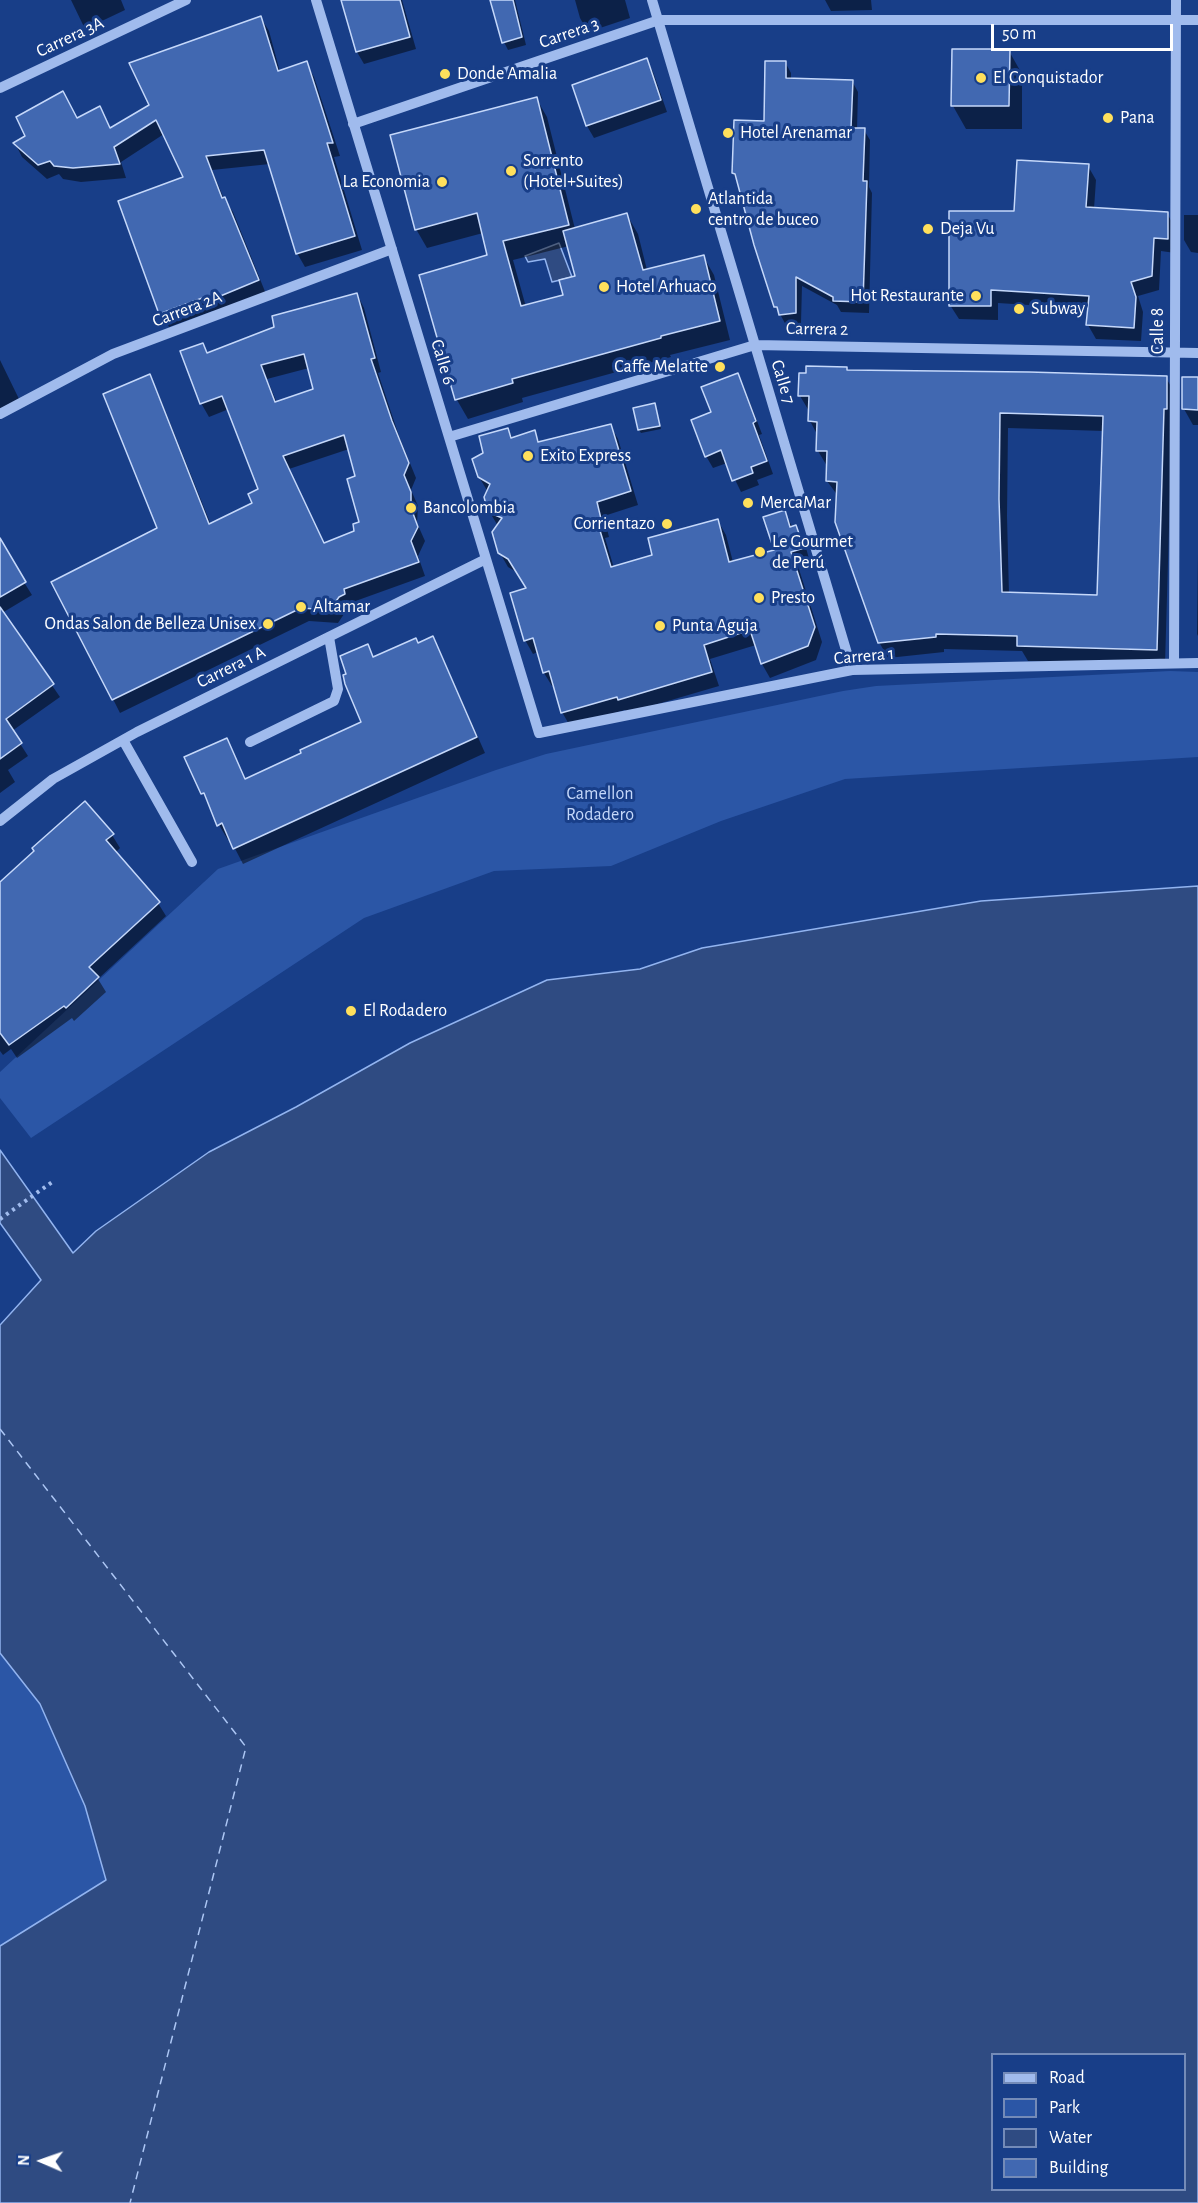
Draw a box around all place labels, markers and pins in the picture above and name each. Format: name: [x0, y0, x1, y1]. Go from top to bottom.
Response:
place label: Donde Amalia: [457, 63, 557, 85]
marker: Donde Amalia: [438, 67, 452, 81]
place label: El Conquistador: [993, 67, 1103, 89]
marker: El Conquistador: [974, 71, 988, 85]
place label: Pana: [1120, 107, 1155, 129]
marker: Pana: [1101, 111, 1115, 125]
place label: Hotel Arenamar: [740, 122, 852, 144]
marker: Hotel Arenamar: [721, 126, 735, 140]
place label: Sorrento (Hotel+Suites): [523, 150, 624, 192]
marker: Sorrento (Hotel+Suites): [504, 164, 518, 178]
place label: La Economia: [342, 171, 430, 193]
marker: La Economia: [435, 175, 449, 189]
place label: Atlantida centro de buceo: [708, 188, 819, 230]
marker: Atlantida centro de buceo: [689, 202, 703, 216]
place label: Deja Vu: [940, 218, 994, 240]
marker: Deja Vu: [921, 222, 935, 236]
place label: Hotel Arhuaco: [616, 276, 717, 298]
marker: Hotel Arhuaco: [597, 280, 611, 294]
place label: Hot Restaurante: [850, 285, 964, 307]
marker: Hot Restaurante: [969, 289, 983, 303]
place label: Subway: [1031, 298, 1085, 320]
marker: Subway: [1012, 302, 1026, 316]
place label: Caffe Melatte: [614, 356, 708, 378]
marker: Caffe Melatte: [713, 360, 727, 374]
place label: Exito Express: [540, 445, 631, 467]
marker: Exito Express: [521, 449, 535, 463]
place label: MercaMar: [760, 492, 831, 514]
marker: MercaMar: [741, 496, 755, 510]
place label: Bancolombia: [423, 497, 515, 519]
marker: Bancolombia: [404, 501, 418, 515]
place label: Corrientazo: [574, 513, 655, 535]
marker: Corrientazo: [660, 517, 674, 531]
place label: Le Gourmet de Perú: [772, 531, 853, 574]
marker: Le Gourmet de Perú: [753, 545, 767, 559]
place label: Presto: [771, 587, 815, 609]
marker: Presto: [752, 591, 766, 605]
place label: Altamar: [313, 596, 370, 618]
marker: Altamar: [294, 600, 308, 614]
place label: Ondas Salon de Belleza Unisex: [45, 613, 256, 635]
place label: Punta Aguja: [672, 615, 758, 637]
marker: Ondas Salon de Belleza Unisex: [261, 617, 275, 631]
marker: Punta Aguja: [653, 619, 667, 633]
place label: El Rodadero: [363, 1000, 447, 1022]
marker: El Rodadero: [344, 1004, 358, 1018]

